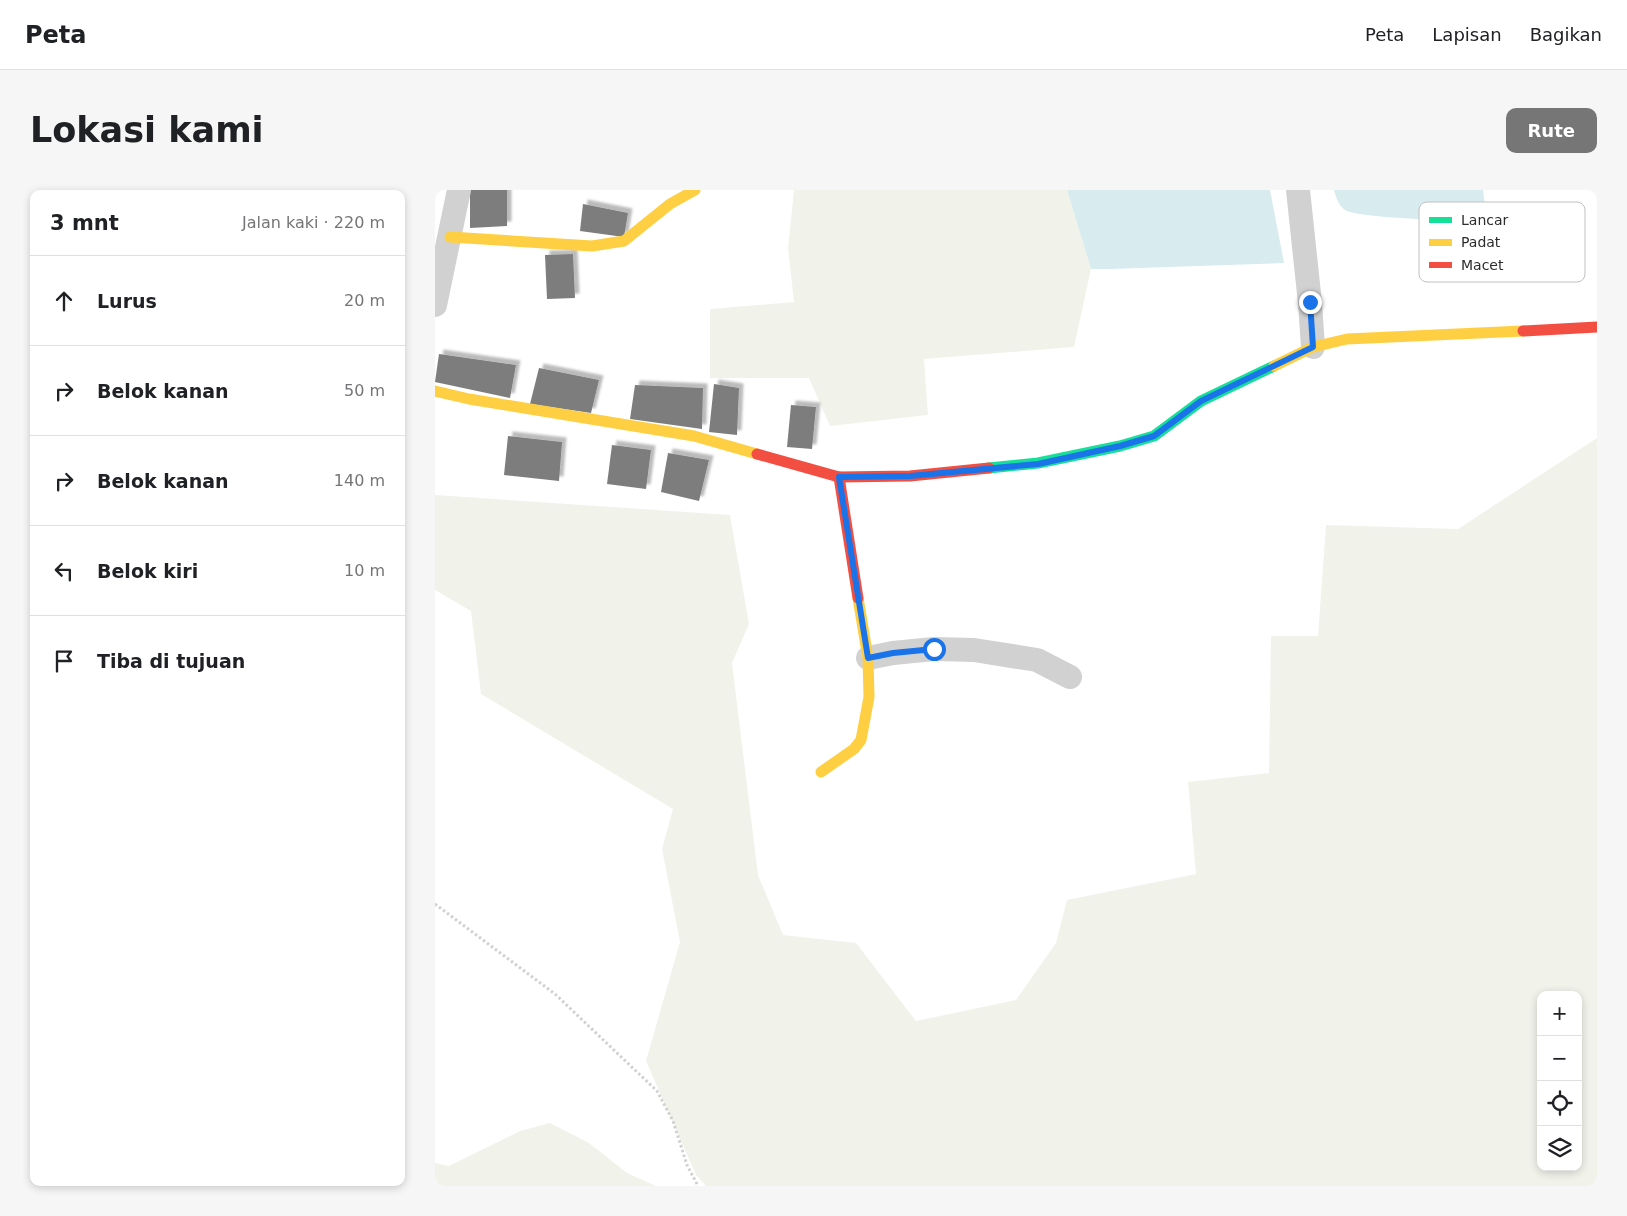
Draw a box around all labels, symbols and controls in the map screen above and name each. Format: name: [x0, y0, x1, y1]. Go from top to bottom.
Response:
text: Peta: [25, 21, 87, 49]
text: Peta: [1365, 24, 1404, 45]
text: Lapisan: [1432, 24, 1502, 45]
text: Bagikan: [1530, 24, 1602, 45]
button: Rute: [1506, 108, 1597, 153]
text: Lokasi kami: [30, 110, 264, 150]
legend: [1419, 202, 1585, 282]
text: 3 mnt: [50, 211, 119, 235]
text: Lancar: [1461, 212, 1509, 228]
text: Jalan kaki · 220 m: [242, 213, 385, 232]
text: Padat: [1461, 234, 1501, 250]
text: Macet: [1461, 257, 1504, 273]
icon: ahead: [50, 287, 78, 315]
text: Lurus: [97, 290, 157, 312]
text: 20 m: [344, 291, 385, 310]
route end: [1299, 291, 1322, 314]
icon: right: [50, 377, 78, 405]
text: Belok kanan: [97, 380, 229, 402]
text: 50 m: [344, 381, 385, 400]
icon: right: [50, 467, 78, 495]
text: Belok kanan: [97, 470, 229, 492]
text: 140 m: [334, 471, 385, 490]
icon: left: [50, 557, 78, 585]
text: Belok kiri: [97, 560, 198, 582]
text: 10 m: [344, 561, 385, 580]
route start: [923, 638, 946, 661]
icon: arrive: [50, 647, 78, 675]
text: Tiba di tujuan: [97, 650, 245, 672]
map controls: [1537, 991, 1582, 1171]
button: +: [1537, 991, 1582, 1036]
button: −: [1537, 1036, 1582, 1081]
button: locate: [1537, 1081, 1582, 1126]
button: layers: [1537, 1126, 1582, 1171]

